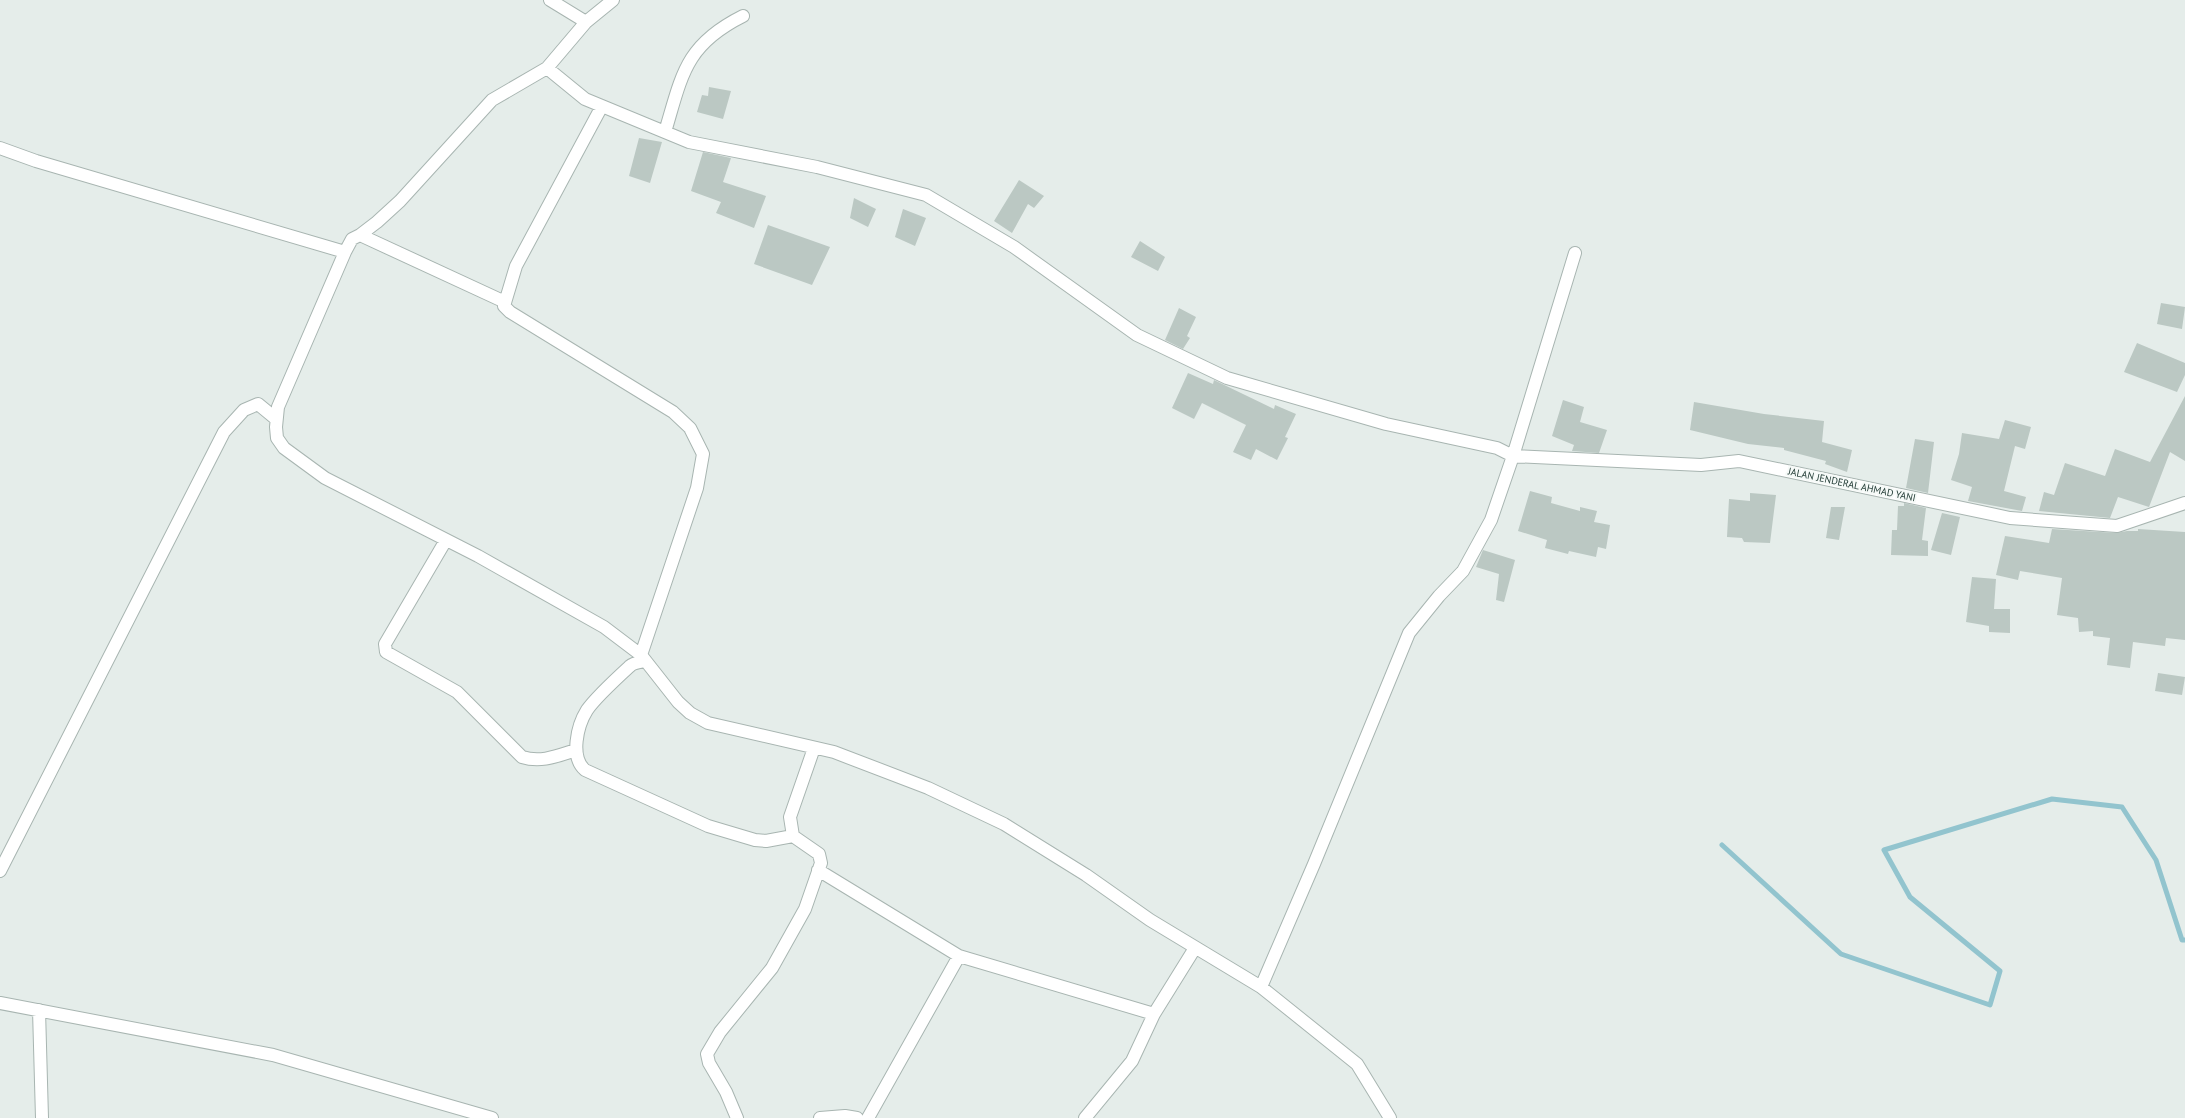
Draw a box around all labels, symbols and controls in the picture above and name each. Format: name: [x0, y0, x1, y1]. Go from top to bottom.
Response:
street label: JALAN JENDERAL AHMAD YANI: [1786, 464, 1917, 504]

